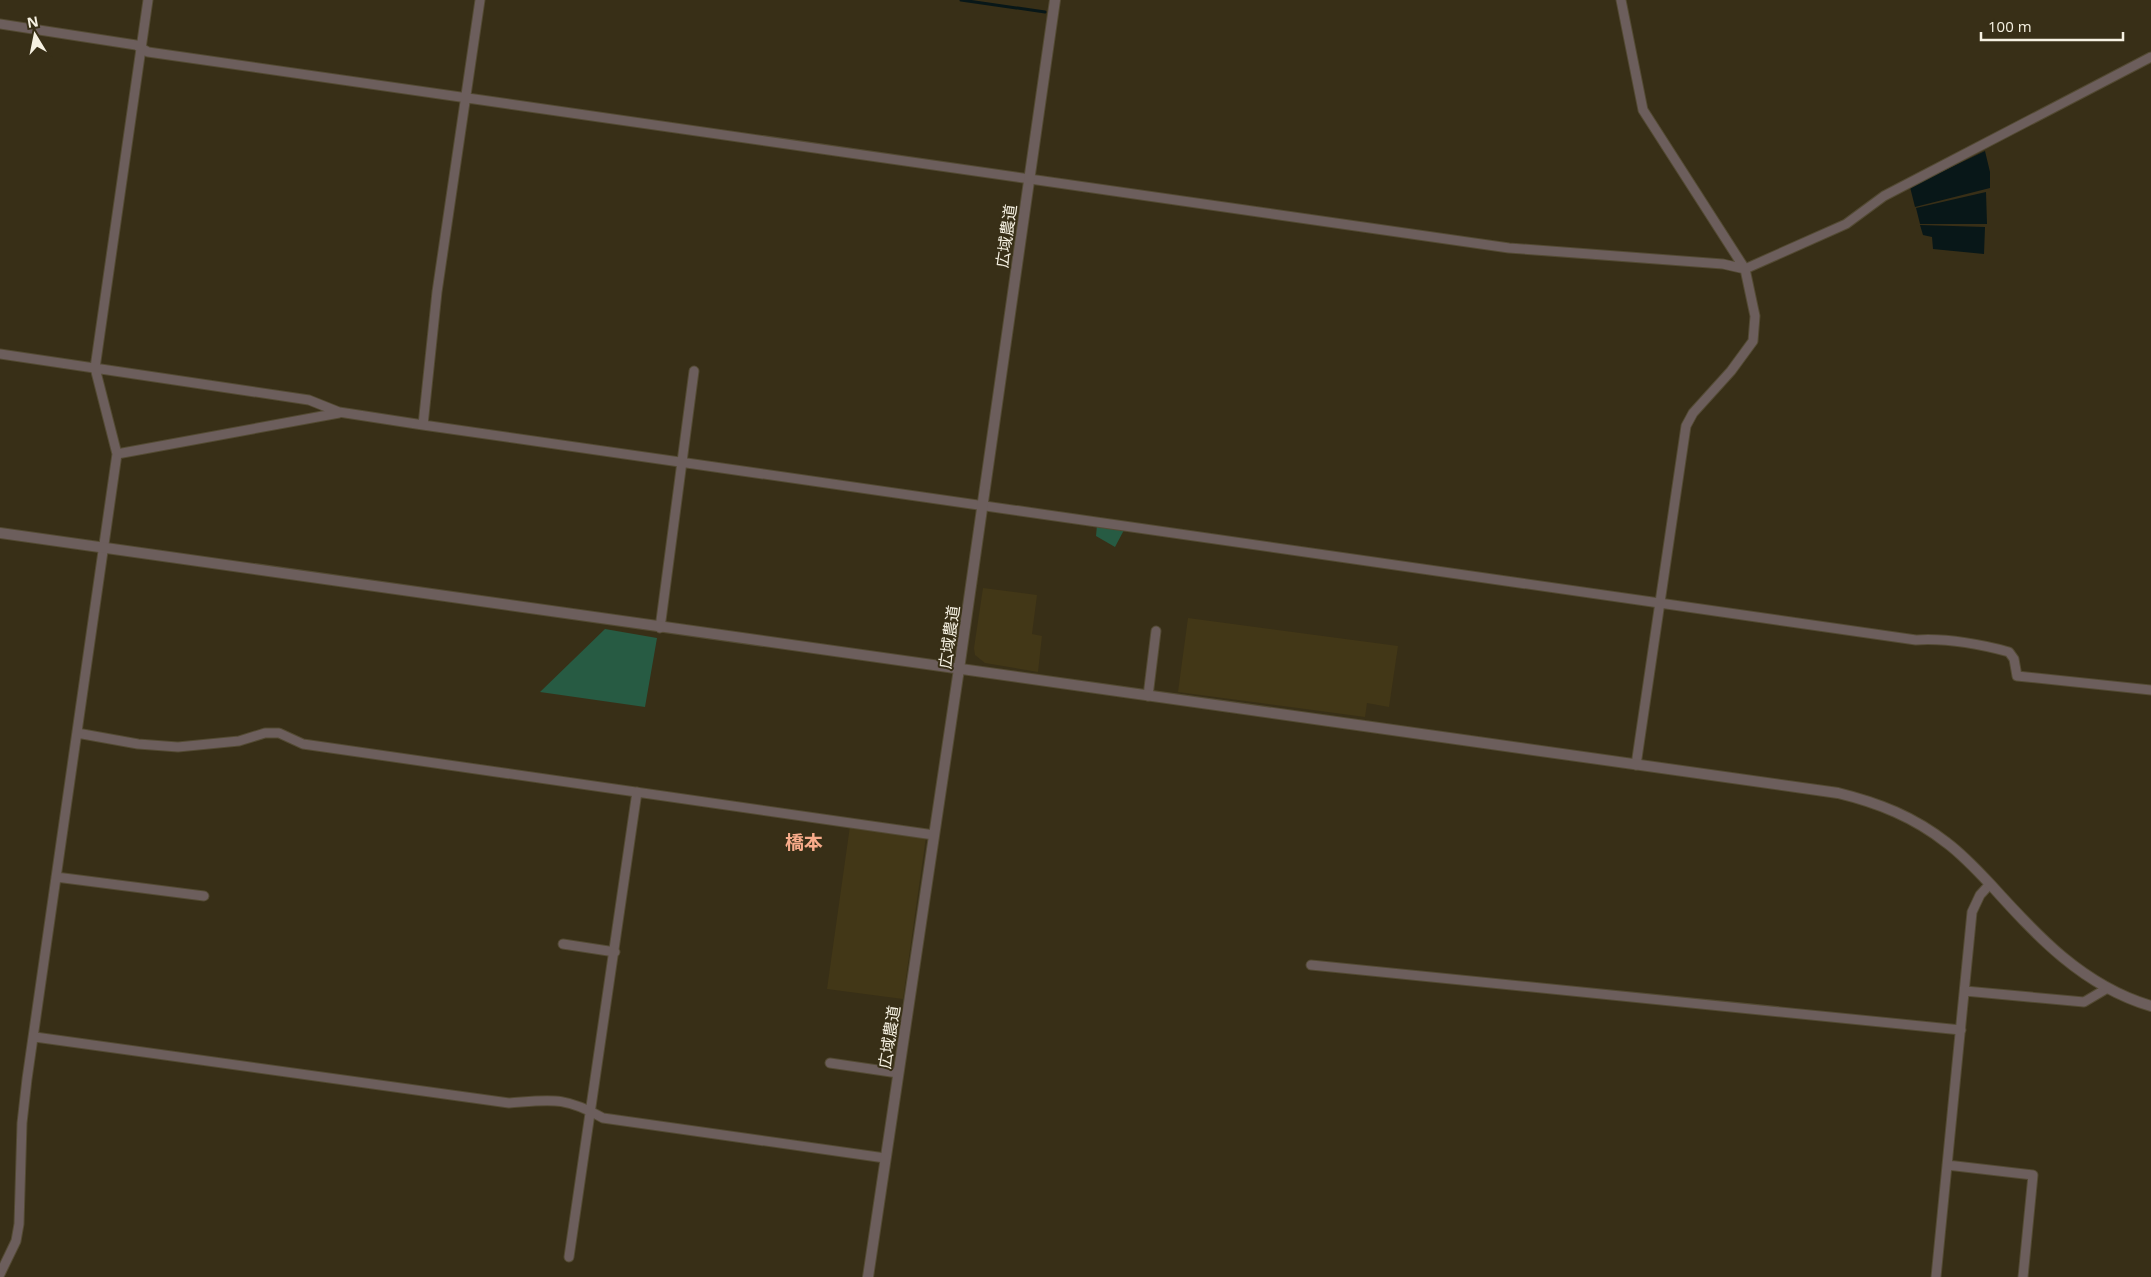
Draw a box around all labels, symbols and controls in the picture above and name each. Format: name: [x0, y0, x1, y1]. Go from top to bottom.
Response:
north arrow: [10, 10, 60, 60]
scale bar: [1981, 10, 2124, 42]
text: N: [25, 11, 40, 32]
text: 100 m: [1988, 16, 2032, 36]
street label: 広域農道: [991, 203, 1021, 269]
street label: 広域農道: [934, 604, 964, 670]
district label: 橋本: [785, 829, 823, 855]
street label: 広域農道: [873, 1004, 905, 1070]

